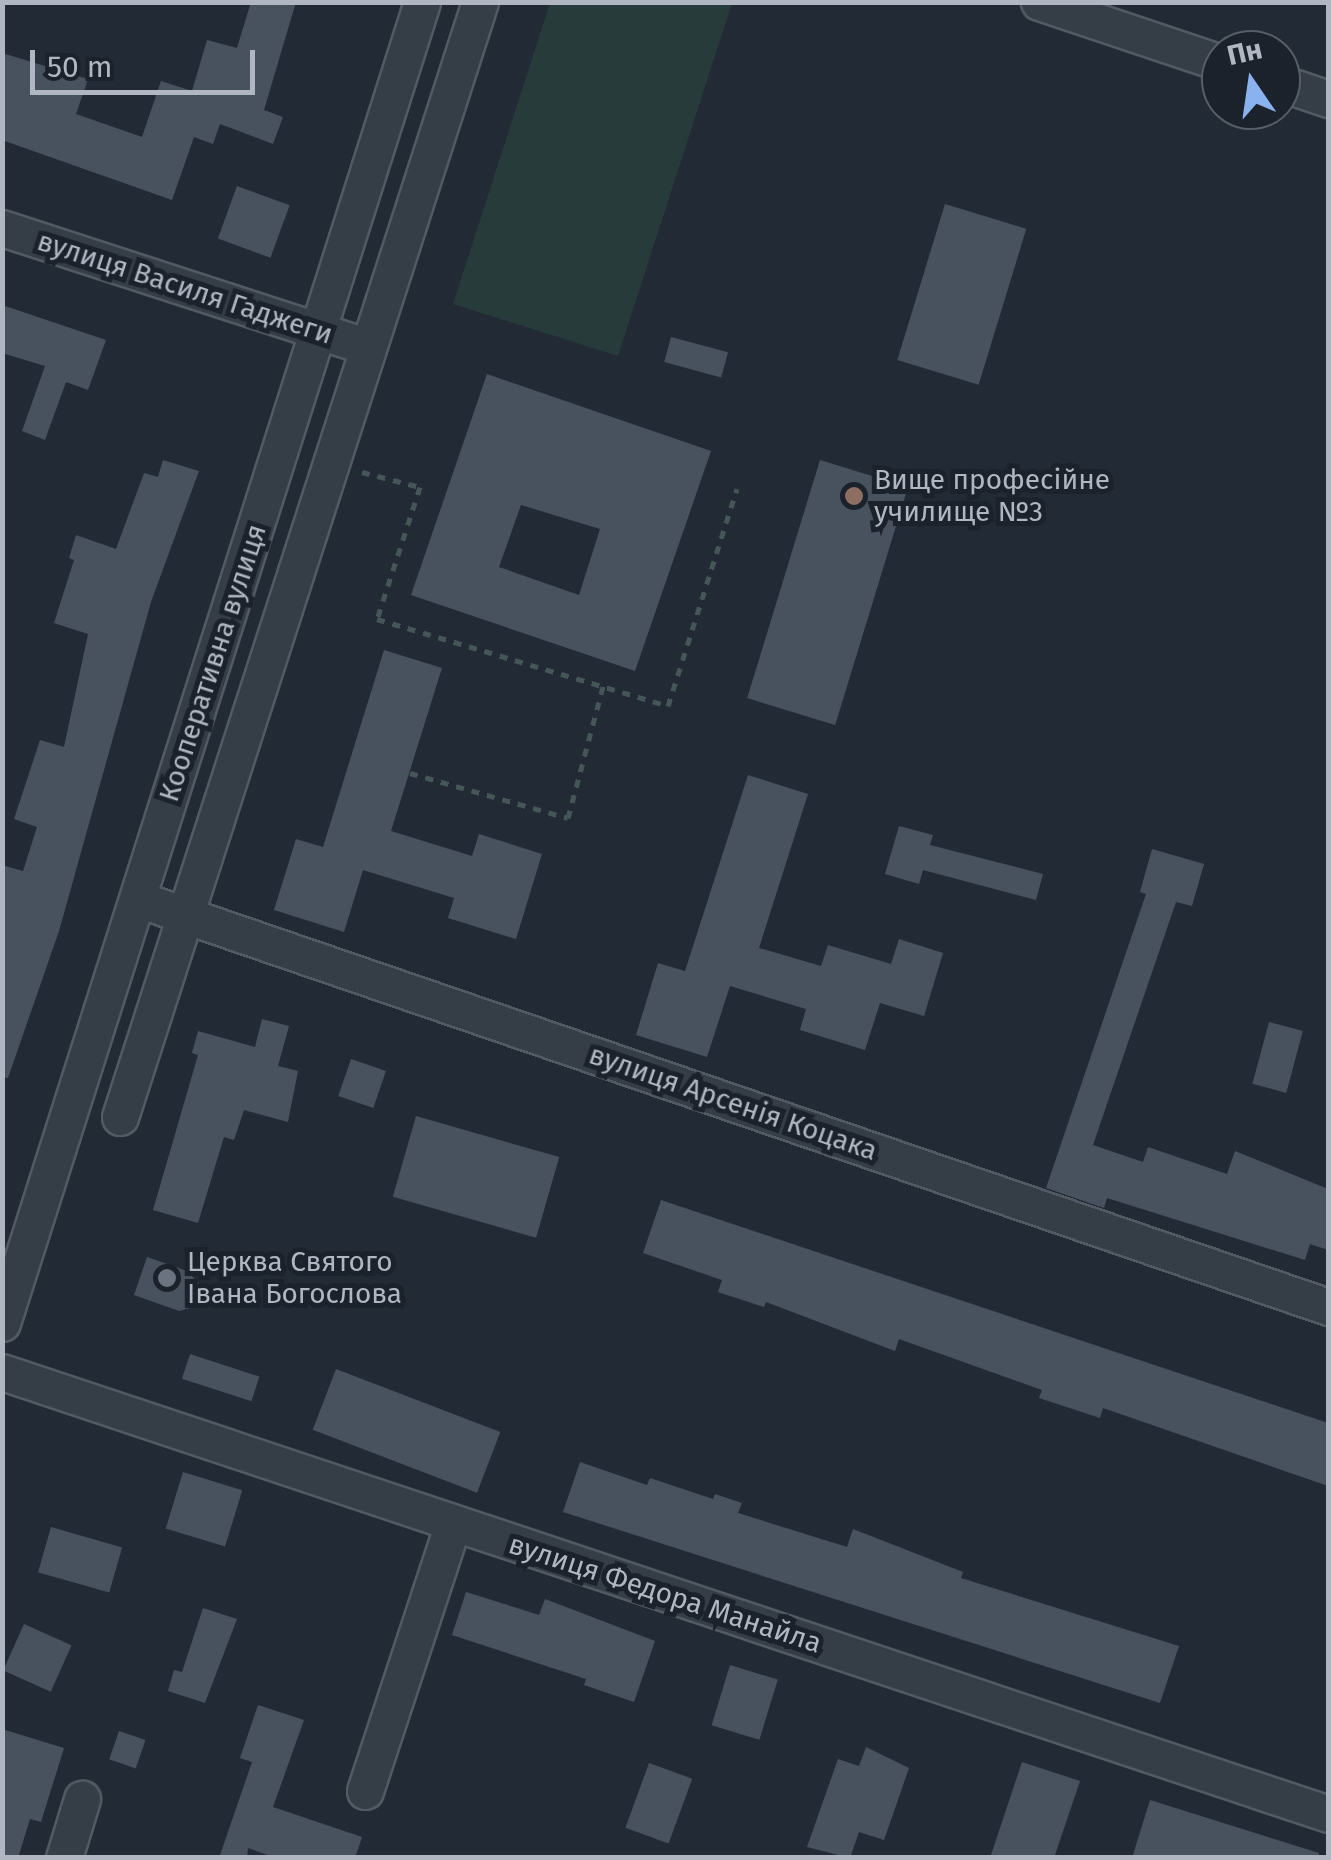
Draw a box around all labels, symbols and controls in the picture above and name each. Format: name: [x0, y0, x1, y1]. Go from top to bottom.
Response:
scale bar: [35, 30, 260, 92]
north arrow: [1201, 30, 1301, 130]
text: Пн: [1224, 32, 1265, 72]
text: 50 m: [47, 49, 112, 85]
street label: вулиця Василя Гаджеги: [33, 224, 337, 352]
place label: Вище професійне училище №3: [874, 463, 1110, 529]
marker: Вище професійне училище №3: [843, 485, 865, 507]
street label: Кооперативна вулиця: [152, 520, 274, 806]
street label: вулиця Арсенія Коцака: [585, 1038, 881, 1168]
place label: Церква Святого Івана Богослова: [187, 1245, 402, 1311]
marker: Церква Святого Івана Богослова: [156, 1267, 178, 1289]
street label: вулиця Федора Манайла: [504, 1528, 826, 1660]

